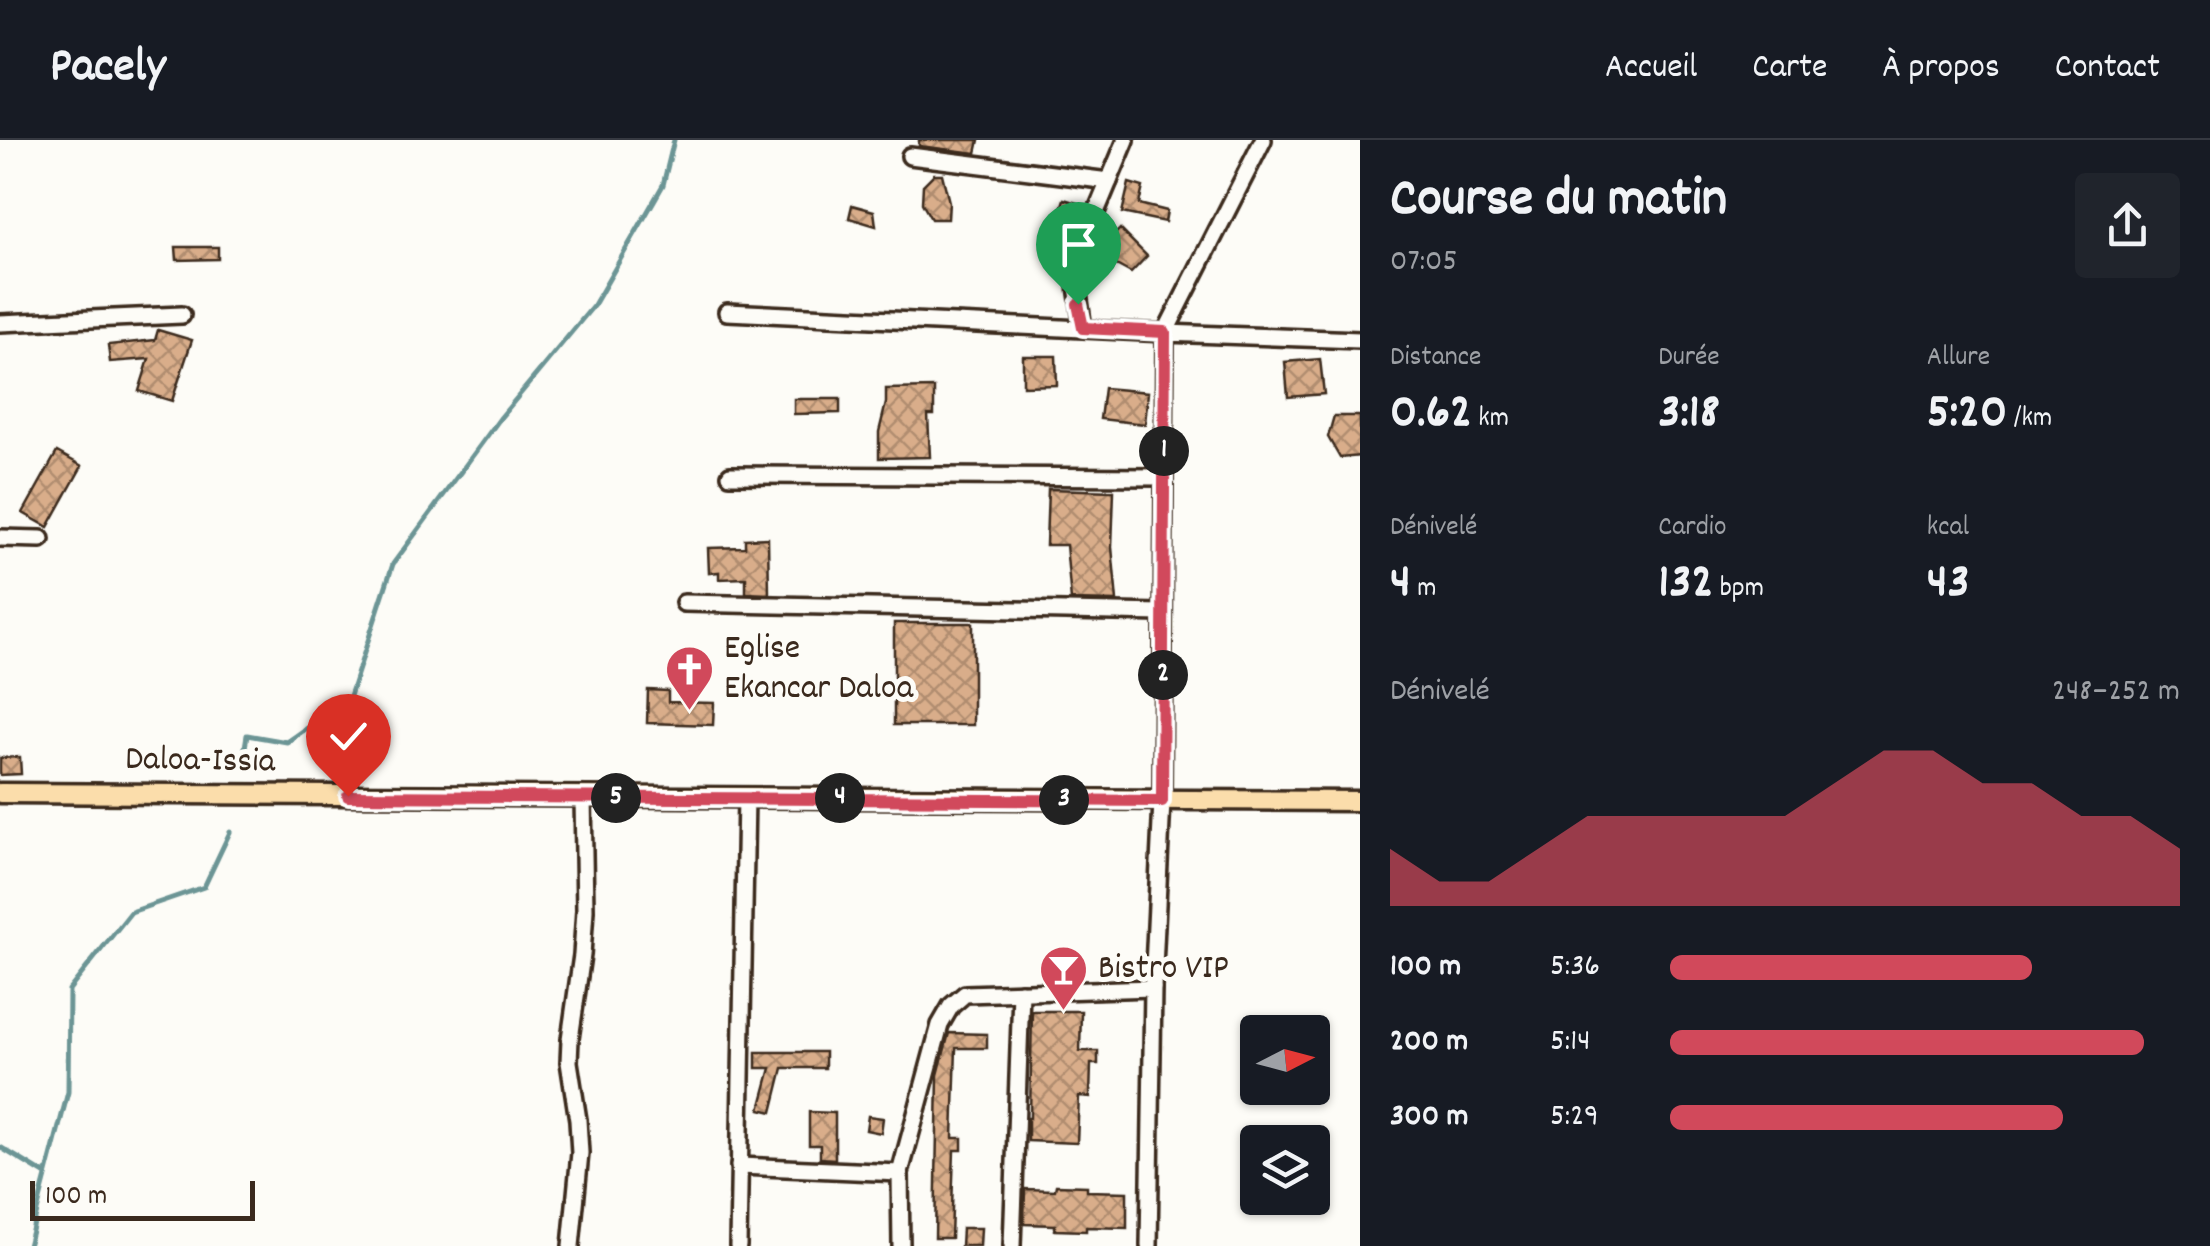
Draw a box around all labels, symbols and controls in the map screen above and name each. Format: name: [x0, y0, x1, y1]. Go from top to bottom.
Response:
text: Pacely: [50, 35, 166, 104]
text: Accueil: [1605, 44, 1697, 94]
text: Carte: [1752, 44, 1827, 94]
text: À propos: [1882, 44, 2000, 94]
text: Contact: [2055, 44, 2160, 94]
text: Course du matin: [1390, 163, 1727, 242]
button: share: [2075, 173, 2180, 278]
pin: [1036, 202, 1121, 305]
icon: arrive: [1051, 217, 1106, 272]
text: 07:05: [1390, 240, 1457, 286]
text: Distance: [1390, 339, 1481, 379]
text: Durée: [1658, 339, 1720, 379]
text: Allure: [1927, 339, 1990, 379]
text: 0.62: [1390, 379, 1472, 451]
text: 3:18: [1658, 379, 1720, 451]
text: 5:20: [1927, 379, 2007, 451]
text: km: [1472, 400, 1509, 440]
text: /km: [2007, 400, 2052, 440]
pin: 1: [1139, 426, 1189, 476]
text: 1: [1161, 431, 1167, 471]
text: Dénivelé: [1390, 509, 1477, 549]
text: Cardio: [1658, 509, 1726, 549]
text: kcal: [1927, 509, 1969, 549]
text: 4: [1390, 549, 1411, 621]
text: 132: [1658, 549, 1713, 621]
text: 43: [1927, 549, 1970, 621]
text: m: [1411, 570, 1436, 610]
text: bpm: [1713, 570, 1764, 610]
place label: Eglise Ekancar Daloa: [724, 625, 914, 715]
church icon: Eglise Ekancar Daloa: [663, 644, 715, 712]
pin: 2: [1138, 650, 1188, 700]
text: 2: [1157, 655, 1169, 695]
text: Dénivelé: [1390, 670, 1490, 716]
text: 248–252 m: [2052, 670, 2180, 716]
pin: [306, 694, 391, 797]
icon: check: [321, 709, 376, 764]
street label: Daloa-Issia: [125, 736, 276, 788]
pin: 5: [591, 773, 641, 823]
pin: 4: [815, 773, 865, 823]
pin: 3: [1039, 775, 1089, 825]
text: 5: [610, 778, 622, 818]
text: 4: [834, 778, 846, 818]
text: 3: [1058, 780, 1070, 820]
bar icon: Bistro VIP: [1037, 944, 1089, 1012]
place label: Bistro VIP: [1098, 945, 1229, 995]
text: 100 m: [1390, 945, 1461, 991]
text: 5:36: [1550, 945, 1600, 991]
north arrow: [1240, 1015, 1330, 1105]
map controls: [1240, 1015, 1330, 1215]
text: 200 m: [1390, 1020, 1468, 1066]
text: 5:14: [1550, 1020, 1590, 1066]
text: 300 m: [1390, 1095, 1468, 1141]
text: 5:29: [1550, 1095, 1599, 1141]
button: layers: [1240, 1125, 1330, 1215]
scale bar: [30, 1176, 255, 1220]
text: 100 m: [45, 1178, 107, 1218]

